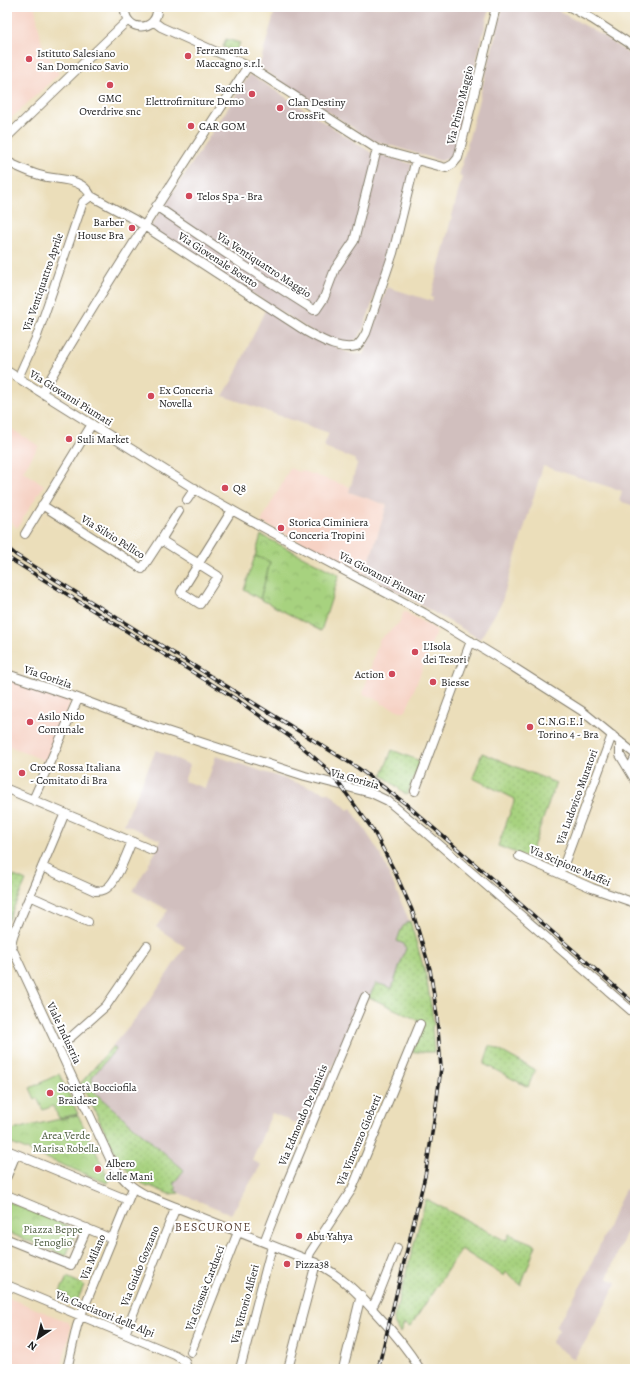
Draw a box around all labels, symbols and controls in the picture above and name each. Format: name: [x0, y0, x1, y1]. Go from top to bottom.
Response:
place label: Ferramenta Maccagno s.r.l.: [196, 43, 264, 71]
place label: Istituto Salesiano San Domenico Savio: [37, 46, 129, 74]
marker: Ferramenta Maccagno s.r.l.: [183, 51, 193, 61]
marker: Istituto Salesiano San Domenico Savio: [24, 54, 34, 64]
street label: Via Primo Maggio: [443, 64, 477, 147]
marker: GMC Overdrive snc: [105, 80, 115, 90]
place label: Sacchi Elettrofirniture Demo: [145, 81, 245, 109]
marker: Sacchi Elettrofirniture Demo: [247, 89, 257, 99]
place label: GMC Overdrive snc: [79, 91, 141, 119]
place label: Clan Destiny CrossFit: [288, 95, 346, 123]
marker: Clan Destiny CrossFit: [275, 103, 285, 113]
place label: CAR GOM: [199, 119, 245, 134]
marker: CAR GOM: [186, 121, 196, 131]
place label: Telos Spa - Bra: [197, 189, 263, 204]
marker: Telos Spa - Bra: [184, 191, 194, 201]
place label: Barber House Bra: [77, 215, 125, 243]
marker: Barber House Bra: [127, 223, 137, 233]
street label: Via Giovenale Boetto: [174, 228, 261, 292]
street label: Via Ventiquattro Maggio: [213, 228, 315, 302]
street label: Via Ventiquattro Aprile: [19, 231, 67, 334]
street label: Via Giovanni Piumati: [26, 366, 115, 430]
place label: Ex Conceria Novella: [159, 383, 214, 411]
marker: Ex Conceria Novella: [146, 391, 156, 401]
place label: Suli Market: [77, 432, 129, 447]
marker: Suli Market: [64, 434, 74, 444]
place label: Q8: [233, 481, 246, 496]
marker: Q8: [220, 483, 230, 493]
street label: Via Silvio Pellico: [77, 511, 148, 563]
place label: Storica Ciminiera Conceria Tropini: [289, 515, 369, 543]
marker: Storica Ciminiera Conceria Tropini: [276, 523, 286, 533]
street label: Via Giovanni Piumati: [335, 548, 428, 606]
place label: L'Isola dei Tesori: [423, 639, 467, 667]
marker: L'Isola dei Tesori: [410, 647, 420, 657]
street label: Via Gorizia: [21, 661, 75, 692]
place label: Action: [354, 667, 384, 682]
marker: Action: [387, 669, 397, 679]
place label: Biesse: [441, 675, 469, 690]
marker: Biesse: [428, 677, 438, 687]
place label: Asilo Nido Comunale: [37, 709, 85, 737]
place label: C.N.G.E.I Torino 4 - Bra: [538, 714, 599, 742]
marker: Asilo Nido Comunale: [25, 717, 35, 727]
marker: C.N.G.E.I Torino 4 - Bra: [525, 722, 535, 732]
street label: Via Ludovico Muratori: [552, 747, 601, 848]
place label: Croce Rossa Italiana - Comitato di Bra: [30, 760, 122, 788]
street label: Via Gorizia: [328, 765, 382, 793]
marker: Croce Rossa Italiana - Comitato di Bra: [17, 768, 27, 778]
street label: Via Scipione Maffei: [526, 842, 613, 890]
street label: Viale Industria: [43, 999, 85, 1067]
street label: Via Edmondo De Amicis: [275, 1062, 331, 1169]
place label: Società Bocciofila Braidese: [58, 1080, 138, 1108]
marker: Società Bocciofila Braidese: [45, 1088, 55, 1098]
street label: Via Vincenzo Gioberti: [333, 1092, 385, 1189]
park label: Area Verde Marisa Robella: [33, 1128, 100, 1156]
place label: Albero delle Mani: [105, 1156, 153, 1184]
marker: Albero delle Mani: [93, 1164, 103, 1174]
district label: BESCURONE: [175, 1219, 251, 1235]
park label: Piazza Beppe Fenoglio: [23, 1222, 83, 1250]
street label: Via Guido Gozzano: [117, 1223, 163, 1309]
place label: Abu Yahya: [306, 1229, 354, 1244]
street label: Via Milano: [76, 1231, 110, 1283]
marker: Abu Yahya: [294, 1231, 304, 1241]
street label: Via Giosuè Carducci: [181, 1243, 228, 1334]
place label: Pizza38: [295, 1257, 329, 1272]
marker: Pizza38: [282, 1259, 292, 1269]
street label: Via Vittorio Alfieri: [227, 1263, 263, 1346]
street label: Via Cacciatori delle Alpi: [52, 1287, 157, 1341]
north arrow: [18, 1318, 58, 1358]
text: N: [25, 1337, 40, 1354]

